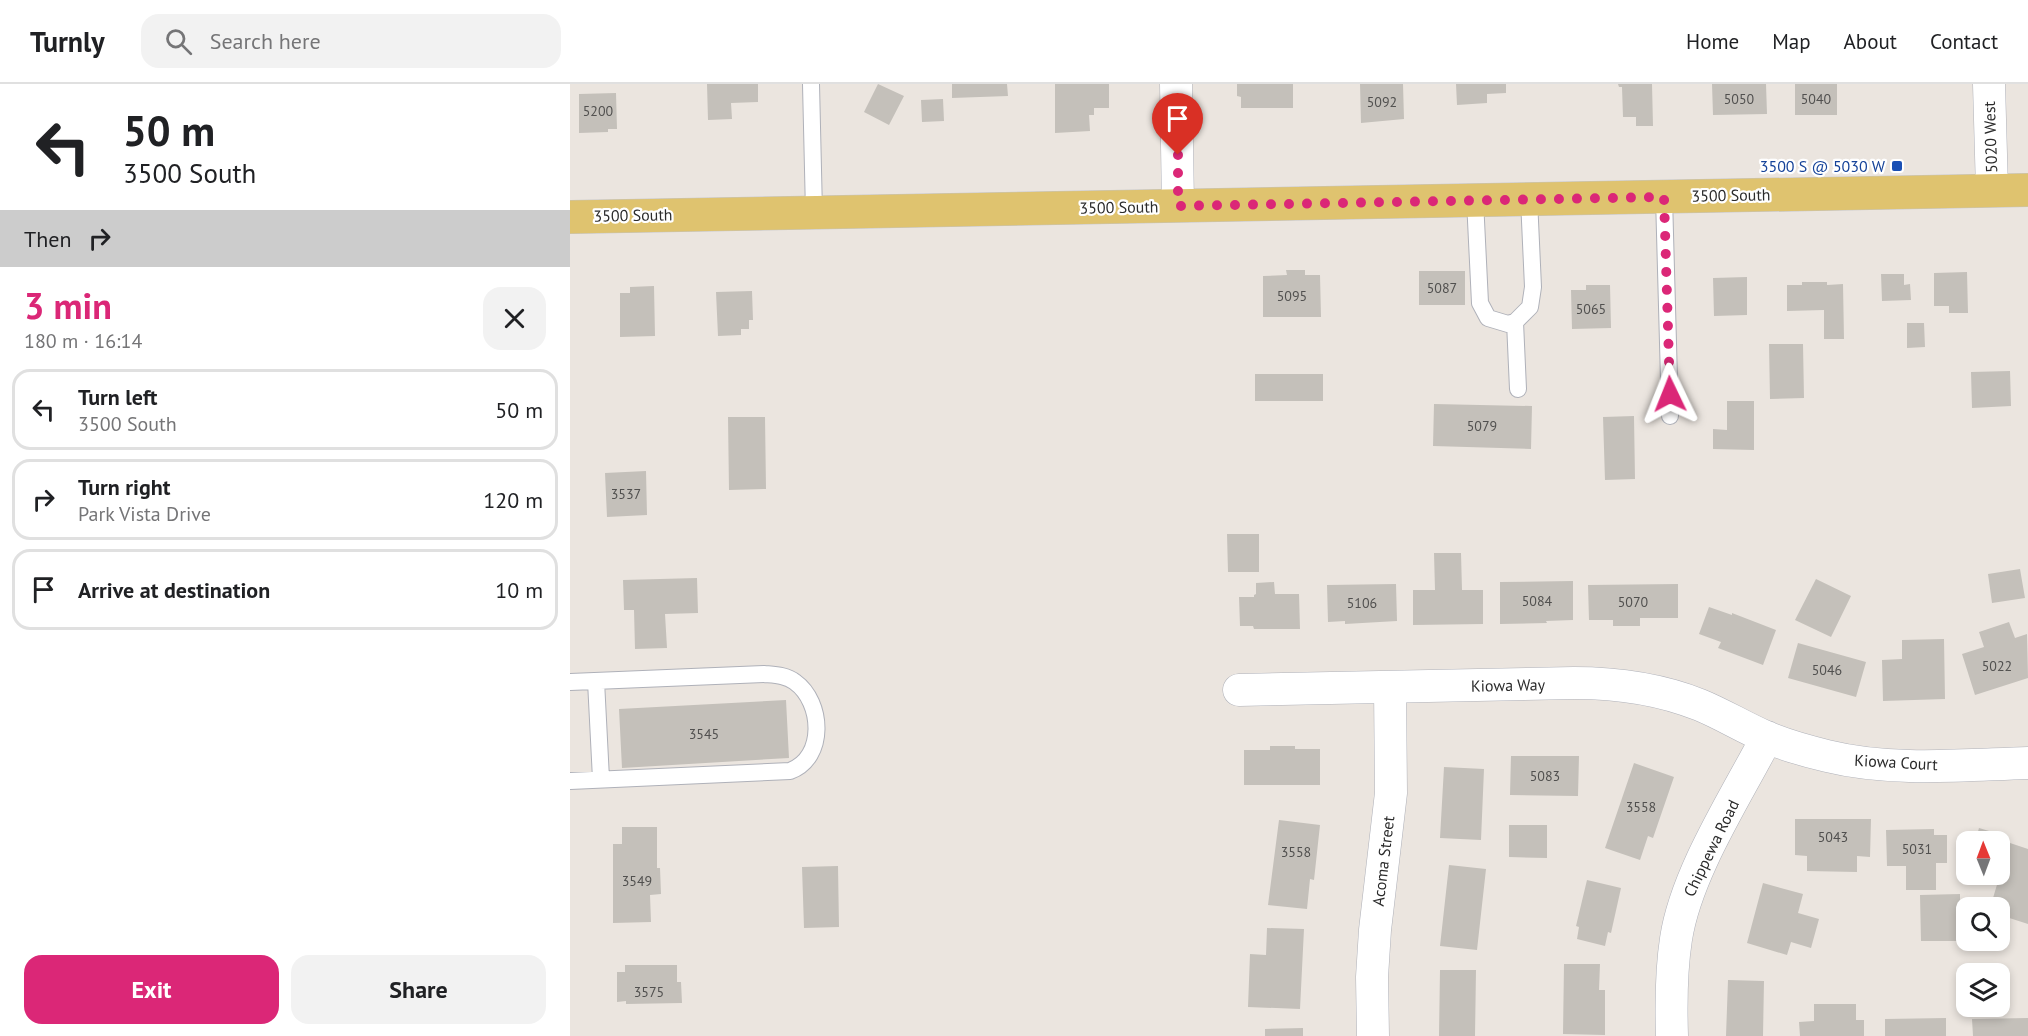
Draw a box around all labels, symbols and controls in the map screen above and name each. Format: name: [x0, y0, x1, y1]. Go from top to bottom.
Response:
search box: [141, 14, 561, 68]
text: Turnly: [30, 23, 105, 60]
icon: search: [162, 25, 195, 58]
text: Search here: [210, 27, 321, 55]
text: Home: [1686, 28, 1739, 55]
text: Map: [1772, 28, 1811, 55]
text: About: [1844, 28, 1897, 55]
text: Contact: [1930, 28, 1998, 55]
house number: 5050: [1724, 90, 1755, 108]
house number: 5040: [1801, 90, 1832, 108]
pin: [1152, 93, 1203, 155]
house number: 5092: [1367, 93, 1397, 111]
street label: 5020 West: [1979, 100, 2001, 173]
house number: 5200: [583, 102, 614, 120]
icon: arrive: [1161, 102, 1194, 135]
text: 50 m: [123, 103, 215, 158]
icon: left: [24, 108, 102, 186]
text: 3500 South: [123, 156, 256, 190]
place label: 3500 S @ 5030 W: [1760, 156, 1886, 176]
marker: 3500 S @ 5030 W: [1890, 159, 1904, 173]
street label: 3500 South: [1691, 184, 1771, 206]
street label: 3500 South: [1079, 196, 1159, 218]
street label: 3500 South: [593, 204, 673, 226]
icon: right: [83, 222, 116, 255]
text: Then: [24, 225, 71, 253]
house number: 5087: [1427, 279, 1457, 297]
text: 3 min: [24, 282, 112, 329]
button: close: [483, 287, 546, 350]
house number: 5095: [1277, 287, 1307, 305]
house number: 5065: [1576, 300, 1606, 318]
text: 180 m · 16:14: [24, 328, 142, 354]
position arrow: [1638, 362, 1702, 426]
text: Turn left: [78, 383, 158, 411]
icon: left: [27, 393, 60, 426]
text: 50 m: [495, 396, 543, 424]
text: 3500 South: [78, 411, 177, 437]
house number: 5079: [1467, 417, 1497, 435]
text: Turn right: [78, 473, 170, 501]
icon: right: [27, 483, 60, 516]
house number: 3537: [611, 485, 641, 503]
text: 120 m: [483, 486, 543, 514]
text: Park Vista Drive: [78, 501, 211, 527]
icon: arrive: [27, 573, 60, 606]
text: Arrive at destination: [78, 576, 270, 604]
text: 10 m: [495, 576, 543, 604]
house number: 5084: [1522, 592, 1553, 610]
house number: 5070: [1618, 593, 1649, 611]
house number: 5106: [1347, 594, 1377, 612]
house number: 5022: [1982, 657, 2012, 675]
house number: 5046: [1812, 661, 1842, 679]
street label: Kiowa Way: [1471, 674, 1546, 696]
house number: 3545: [689, 725, 719, 743]
street label: Kiowa Court: [1854, 750, 1939, 774]
house number: 5083: [1530, 767, 1560, 785]
street label: Chippewa Road: [1679, 796, 1743, 900]
house number: 3558: [1626, 798, 1656, 816]
street label: Acoma Street: [1368, 814, 1399, 907]
house number: 5043: [1818, 828, 1848, 846]
north arrow: [1956, 831, 2010, 885]
map controls: [1956, 831, 2010, 1017]
house number: 5031: [1902, 840, 1932, 858]
house number: 3558: [1281, 843, 1311, 861]
house number: 3549: [622, 872, 652, 890]
button: search: [1956, 897, 2010, 951]
button: Exit: [24, 955, 279, 1024]
button: Share: [291, 955, 546, 1024]
button: layers: [1956, 963, 2010, 1017]
house number: 3575: [634, 983, 664, 1001]

